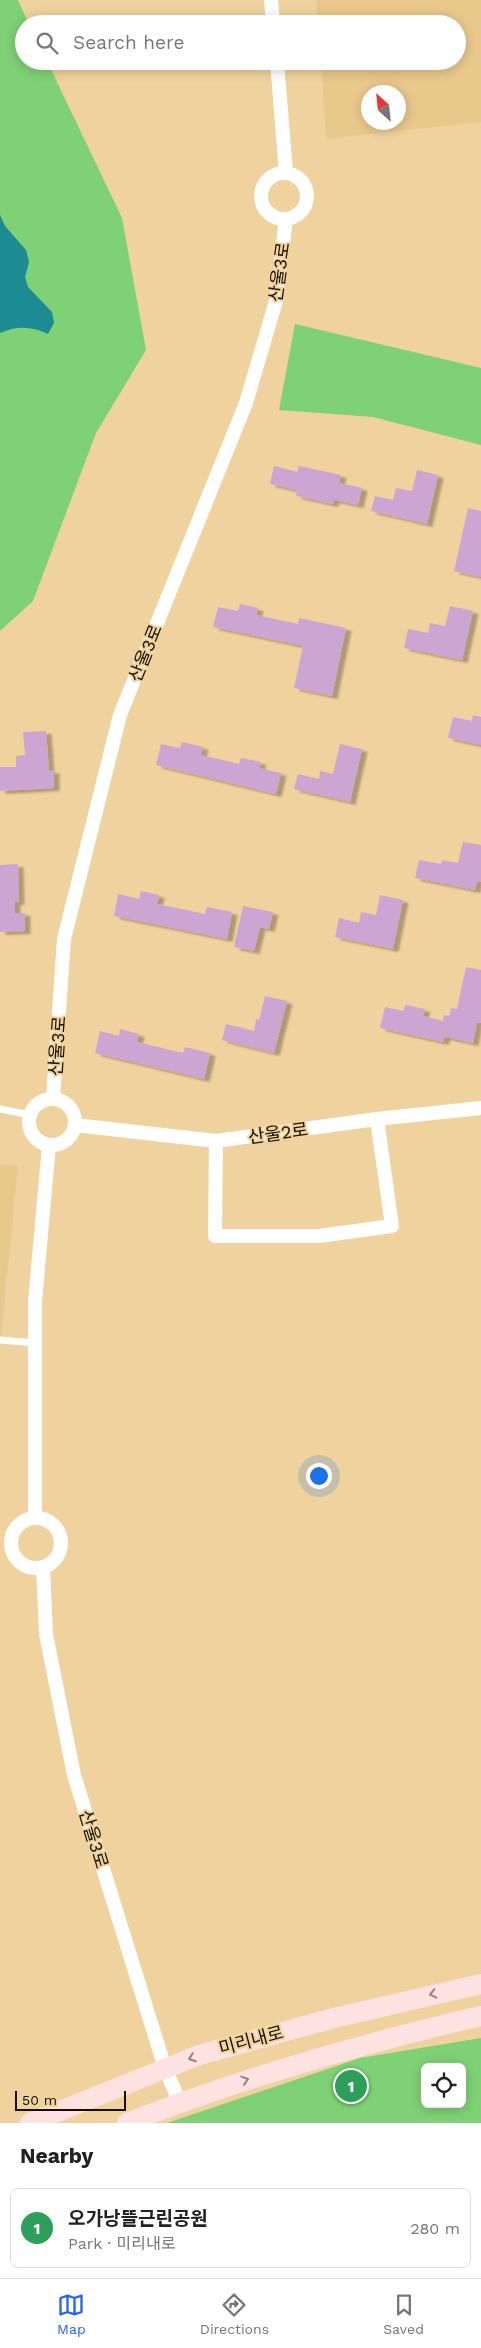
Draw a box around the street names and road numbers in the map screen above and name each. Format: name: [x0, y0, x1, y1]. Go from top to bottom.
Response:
street label: 산울3로: [264, 241, 294, 303]
street label: 산울3로: [124, 621, 166, 685]
street label: 산울3로: [44, 1015, 70, 1077]
street label: 산울2로: [247, 1118, 309, 1148]
street label: 산울3로: [75, 1807, 113, 1871]
street label: 미리내로: [216, 2021, 286, 2059]

